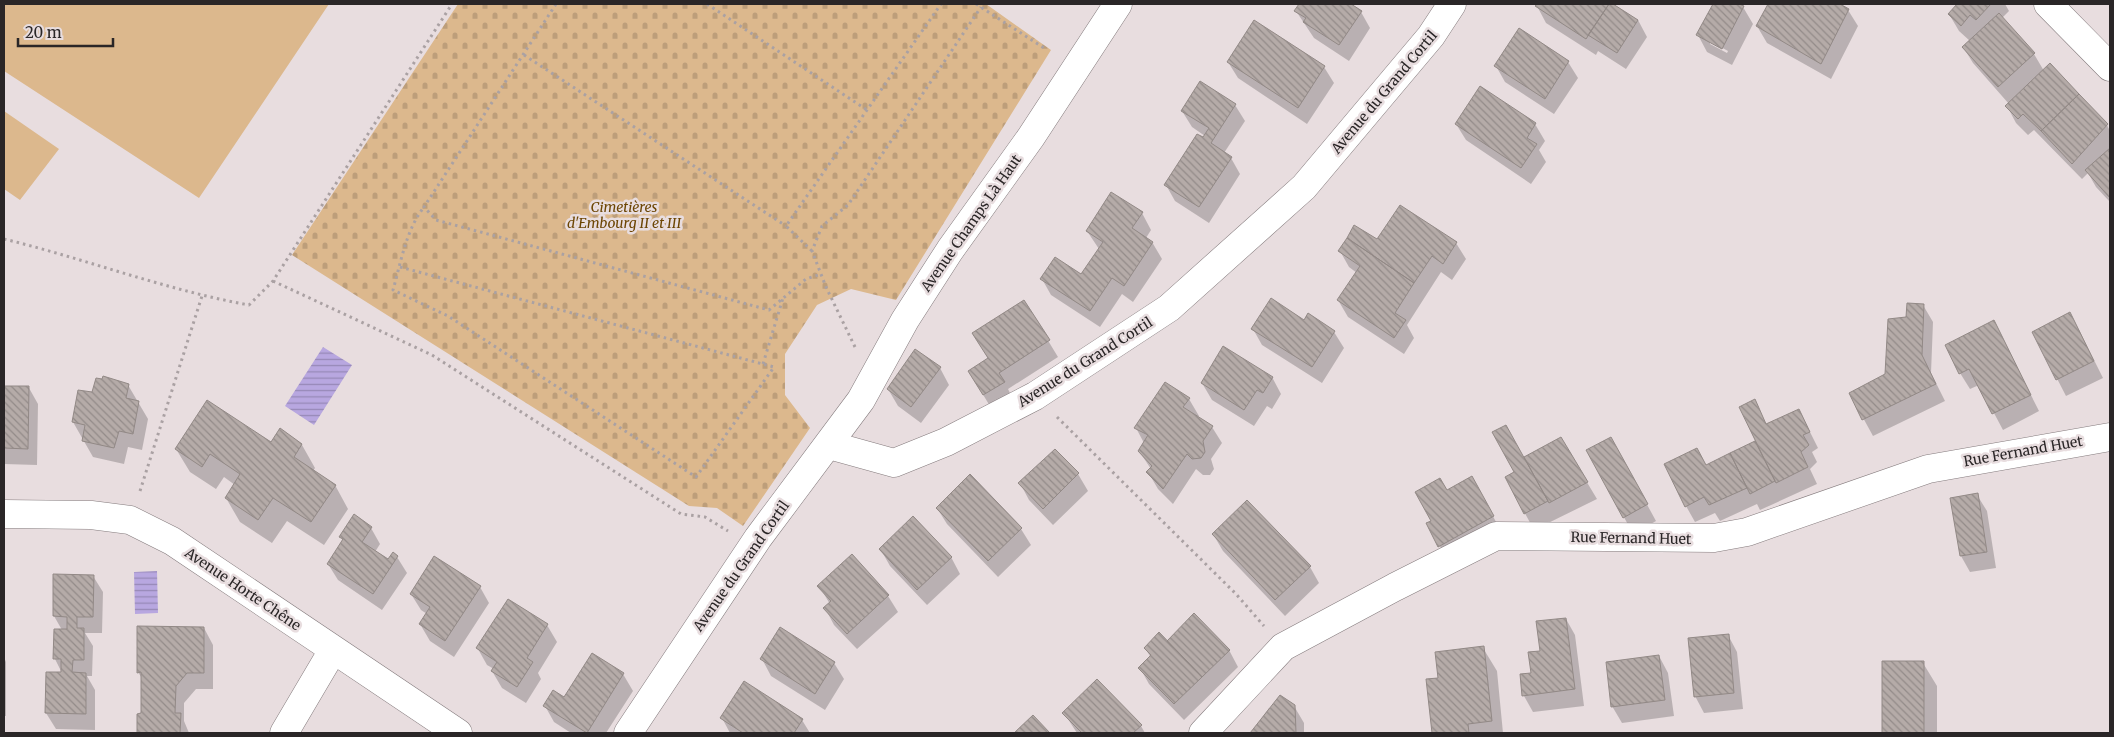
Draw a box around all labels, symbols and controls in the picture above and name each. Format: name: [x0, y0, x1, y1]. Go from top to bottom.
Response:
scale bar: [18, 15, 112, 47]
text: 20 m: [25, 23, 62, 42]
street label: Avenue du Grand Cortil: [1327, 26, 1441, 158]
street label: Avenue Champs Là Haut: [916, 151, 1026, 296]
park label: Cimetières d'Embourg II et III: [567, 198, 681, 232]
street label: Avenue du Grand Cortil: [1013, 313, 1156, 411]
street label: Rue Fernand Huet: [1962, 432, 2085, 470]
street label: Avenue du Grand Cortil: [688, 497, 793, 636]
street label: Rue Fernand Huet: [1570, 528, 1692, 548]
street label: Avenue Horte Chêne: [181, 543, 304, 634]

